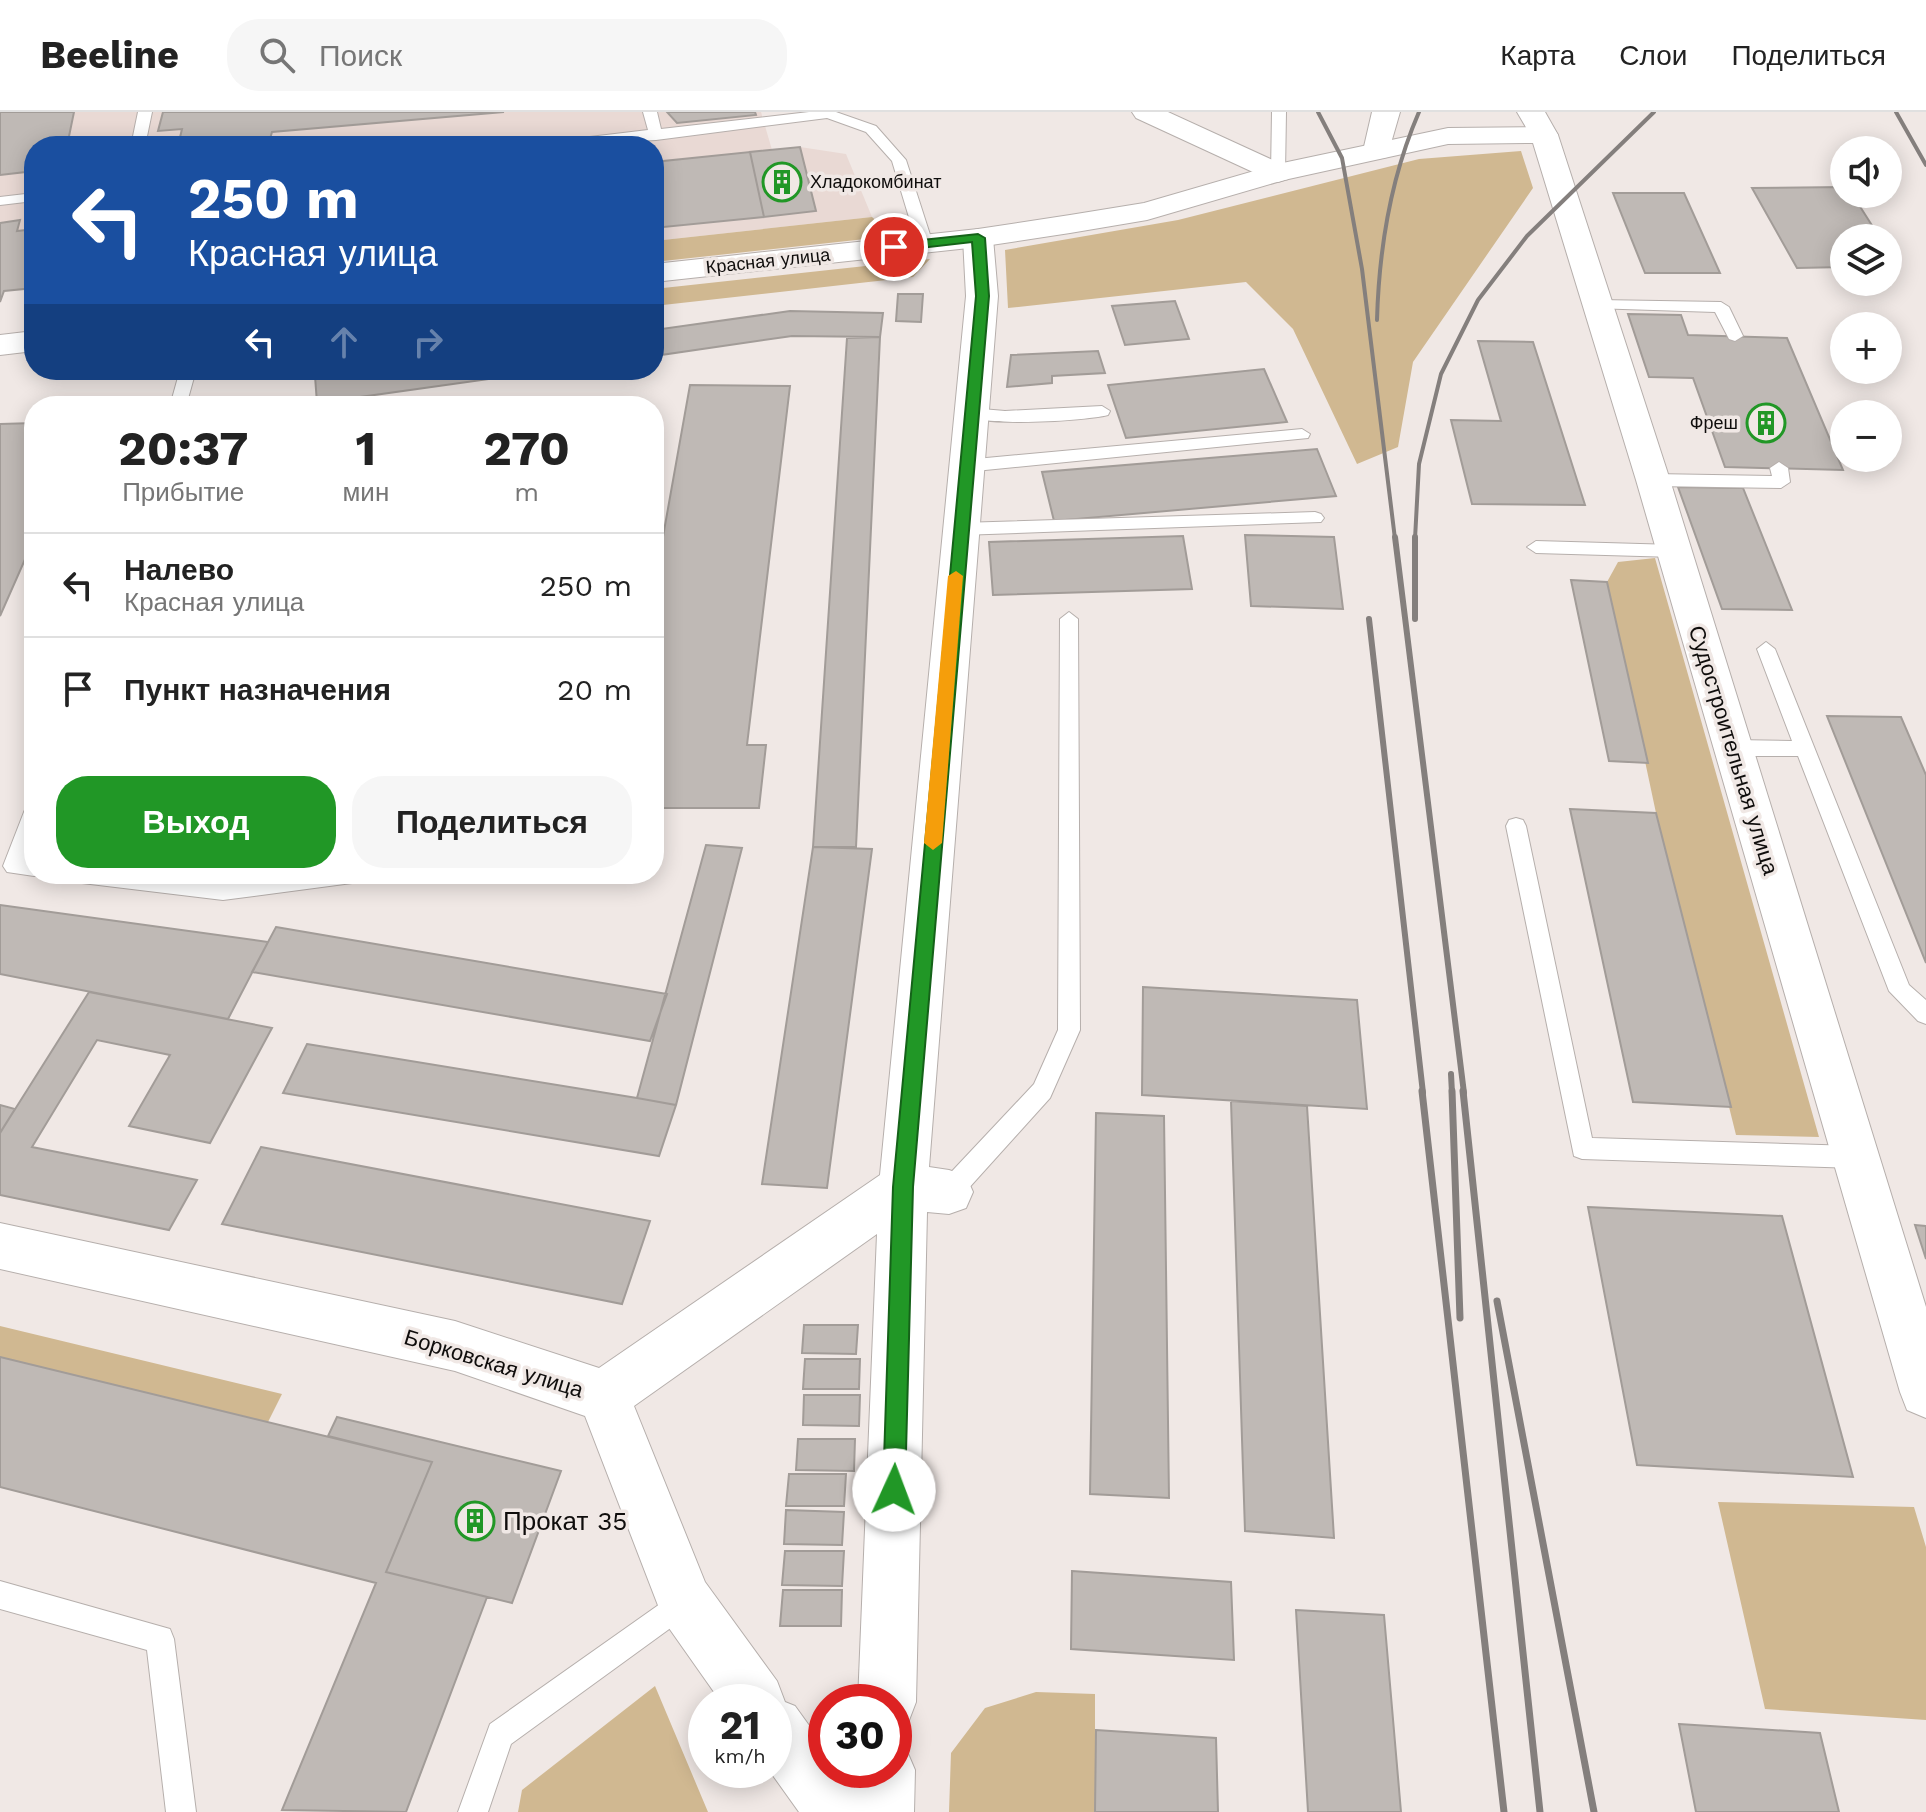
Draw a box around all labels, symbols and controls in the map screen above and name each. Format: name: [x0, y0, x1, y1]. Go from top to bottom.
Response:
search box: [227, 19, 787, 91]
text: Beeline: [40, 33, 179, 77]
icon: search: [255, 33, 299, 77]
text: Поиск: [319, 38, 402, 73]
text: Карта: [1500, 39, 1575, 72]
text: Слои: [1619, 39, 1687, 72]
text: Поделиться: [1731, 39, 1886, 72]
map controls: [1830, 136, 1902, 472]
button: sound: [1830, 136, 1902, 208]
building icon: Хладокомбинат: [761, 161, 803, 203]
text: 250 m: [188, 166, 359, 232]
icon: left: [56, 168, 160, 272]
place label: Хладокомбинат: [810, 171, 941, 192]
pin: [860, 213, 928, 281]
button: layers: [1830, 224, 1902, 296]
icon: arrive: [872, 225, 916, 269]
text: Красная улица: [188, 233, 438, 275]
street label: Красная улица: [705, 243, 832, 277]
button: +: [1830, 312, 1902, 384]
icon: left: [238, 320, 282, 364]
icon: ahead: [322, 320, 366, 364]
icon: right: [406, 320, 450, 364]
button: −: [1830, 400, 1902, 472]
building icon: Фреш: [1745, 402, 1787, 444]
place label: Фреш: [1690, 412, 1738, 433]
text: 20:37: [118, 420, 248, 477]
text: 1: [356, 420, 376, 477]
text: 270: [483, 420, 570, 477]
text: Прибытие: [122, 477, 244, 507]
text: мин: [342, 477, 389, 507]
text: m: [514, 477, 539, 507]
text: Налево: [124, 552, 234, 587]
icon: left: [56, 563, 100, 607]
text: 250 m: [540, 568, 632, 603]
text: Красная улица: [124, 587, 304, 617]
street label: Судостроительная улица: [1684, 623, 1784, 878]
icon: arrive: [56, 667, 100, 711]
text: Пункт назначения: [124, 672, 391, 707]
text: 20 m: [557, 672, 632, 707]
button: Выход: [56, 776, 336, 868]
button: Поделиться: [352, 776, 632, 868]
street label: Борковская улица: [401, 1324, 587, 1403]
position arrow: [852, 1448, 936, 1532]
building icon: Прокат 35: [454, 1500, 496, 1542]
place label: Прокат 35: [503, 1506, 628, 1536]
speed limit sign: 30: [808, 1684, 912, 1788]
text: 21: [719, 1702, 761, 1749]
text: km/h: [714, 1744, 766, 1768]

